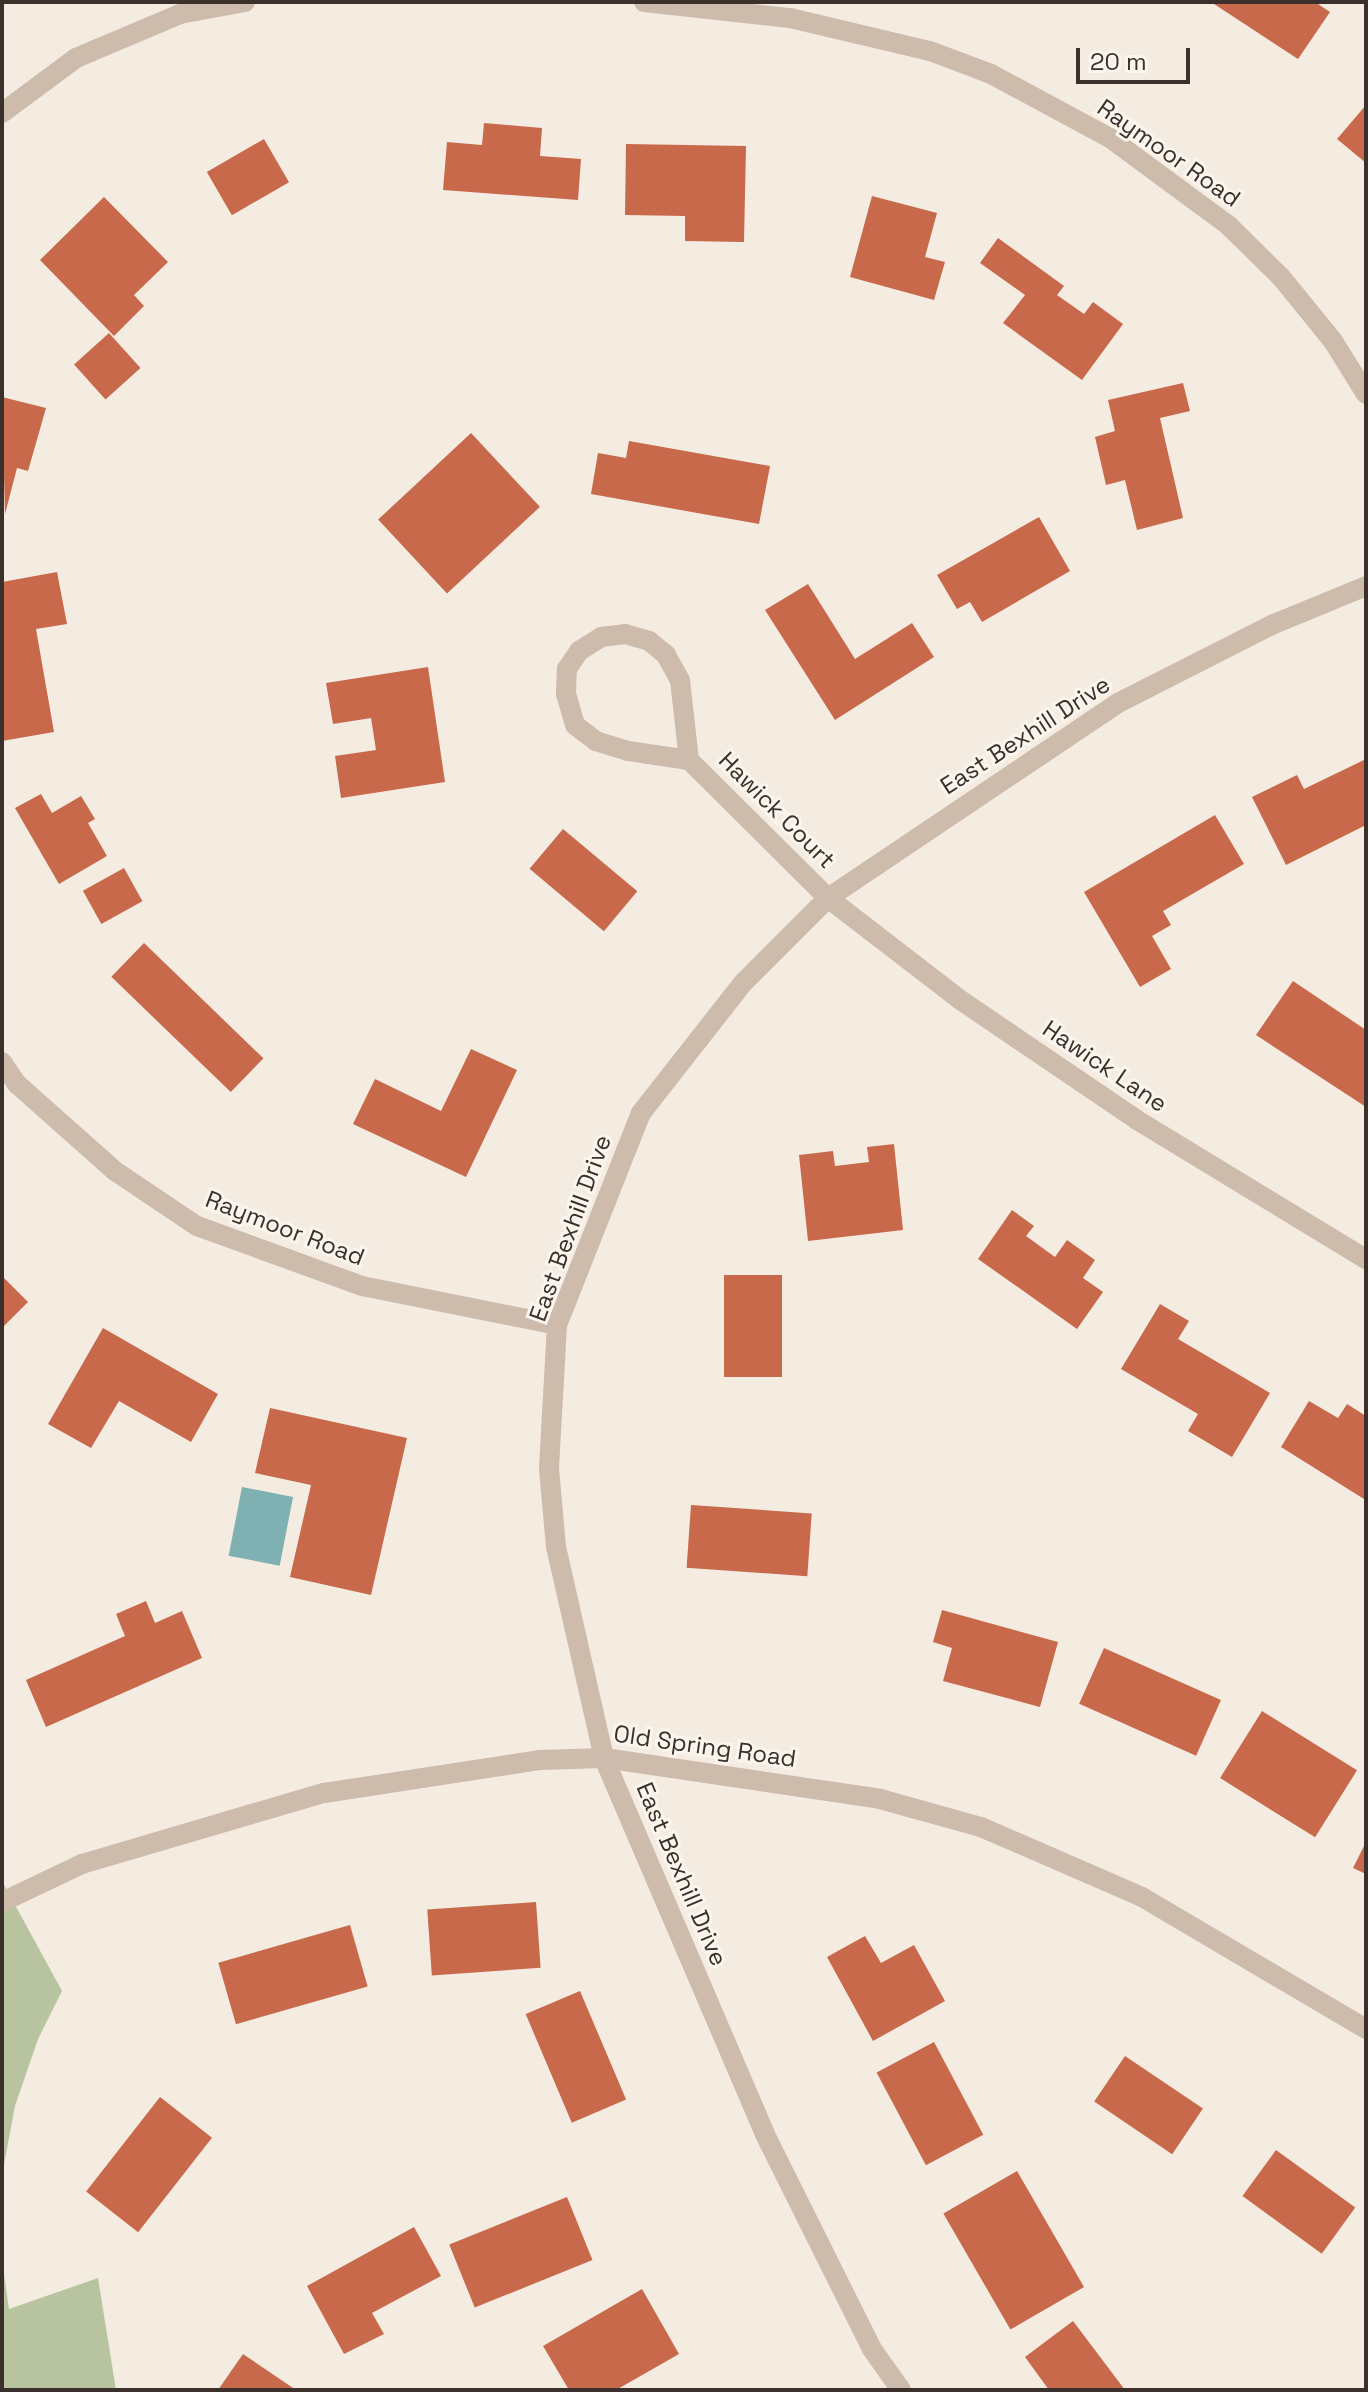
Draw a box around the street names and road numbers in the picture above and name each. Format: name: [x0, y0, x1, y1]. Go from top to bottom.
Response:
street label: Raymoor Road: [1092, 93, 1246, 213]
street label: East Bexhill Drive: [935, 669, 1115, 801]
street label: Hawick Court: [713, 746, 841, 874]
street label: Hawick Lane: [1037, 1014, 1173, 1118]
street label: East Bexhill Drive: [523, 1131, 617, 1325]
street label: Raymoor Road: [202, 1184, 368, 1272]
street label: Old Spring Road: [612, 1719, 798, 1773]
street label: East Bexhill Drive: [630, 1778, 734, 1970]

